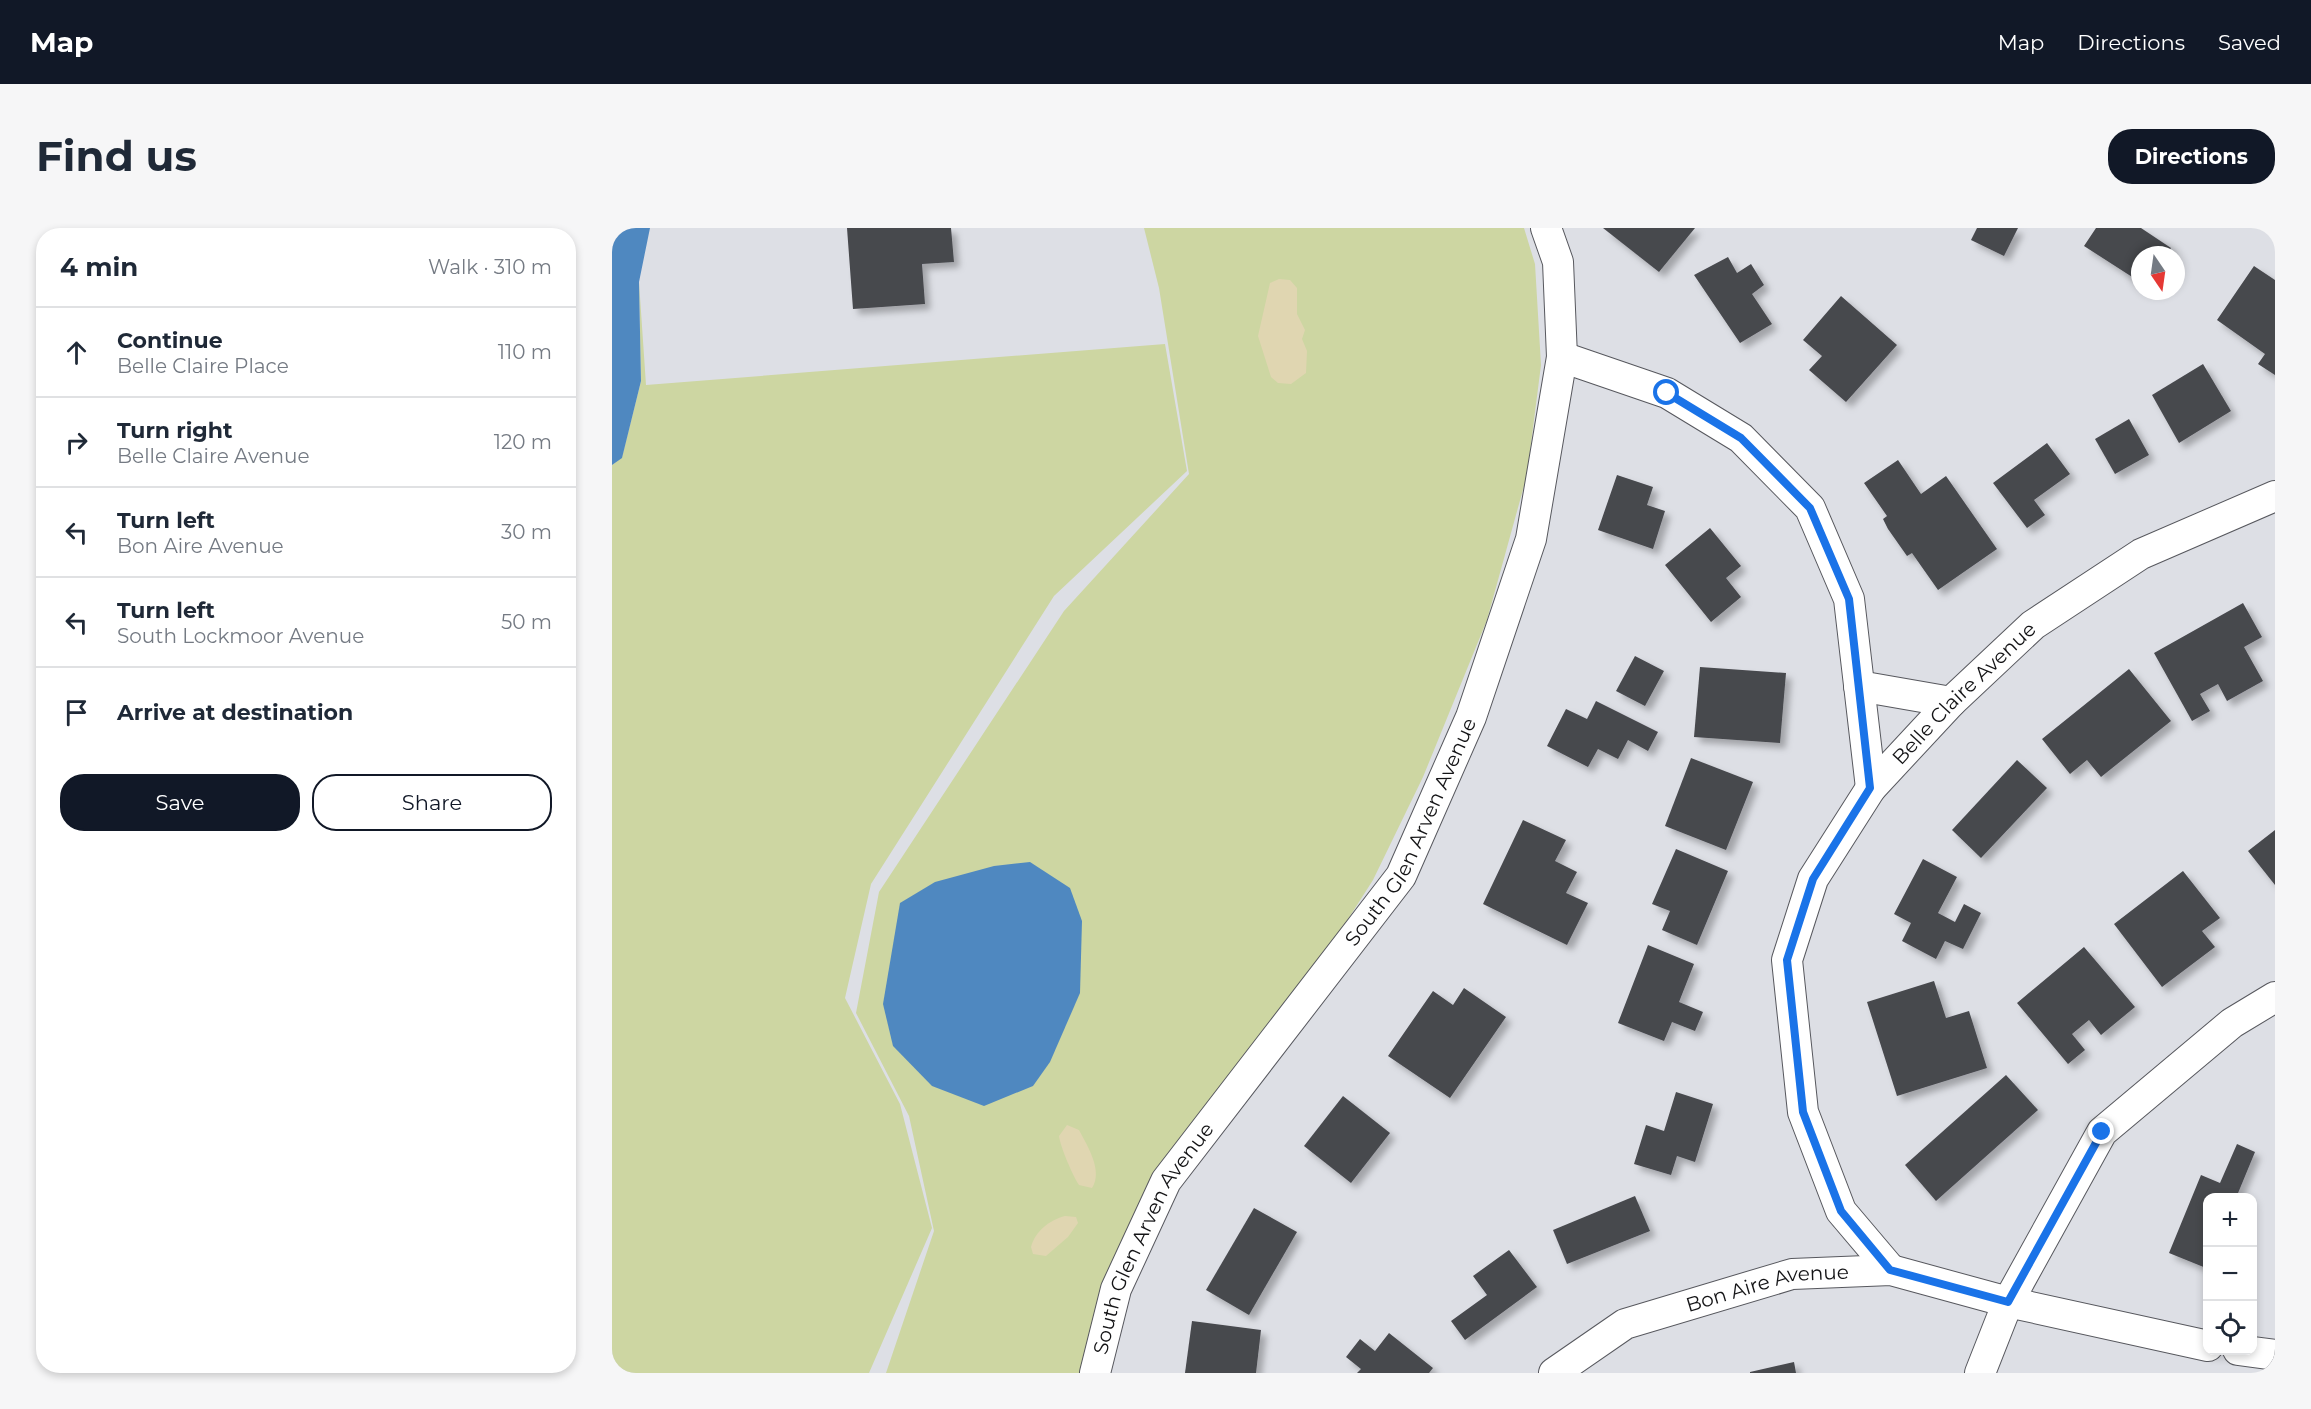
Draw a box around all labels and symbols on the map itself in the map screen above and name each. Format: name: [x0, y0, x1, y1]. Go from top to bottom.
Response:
north arrow: [2131, 246, 2185, 300]
route start: [1653, 379, 1679, 405]
street label: Belle Claire Avenue: [1887, 617, 2041, 770]
street label: South Glen Arven Avenue: [1340, 714, 1481, 951]
street label: South Glen Arven Avenue: [1088, 1118, 1219, 1357]
route end: [2088, 1118, 2114, 1144]
street label: Bon Aire Avenue: [1683, 1260, 1849, 1317]

